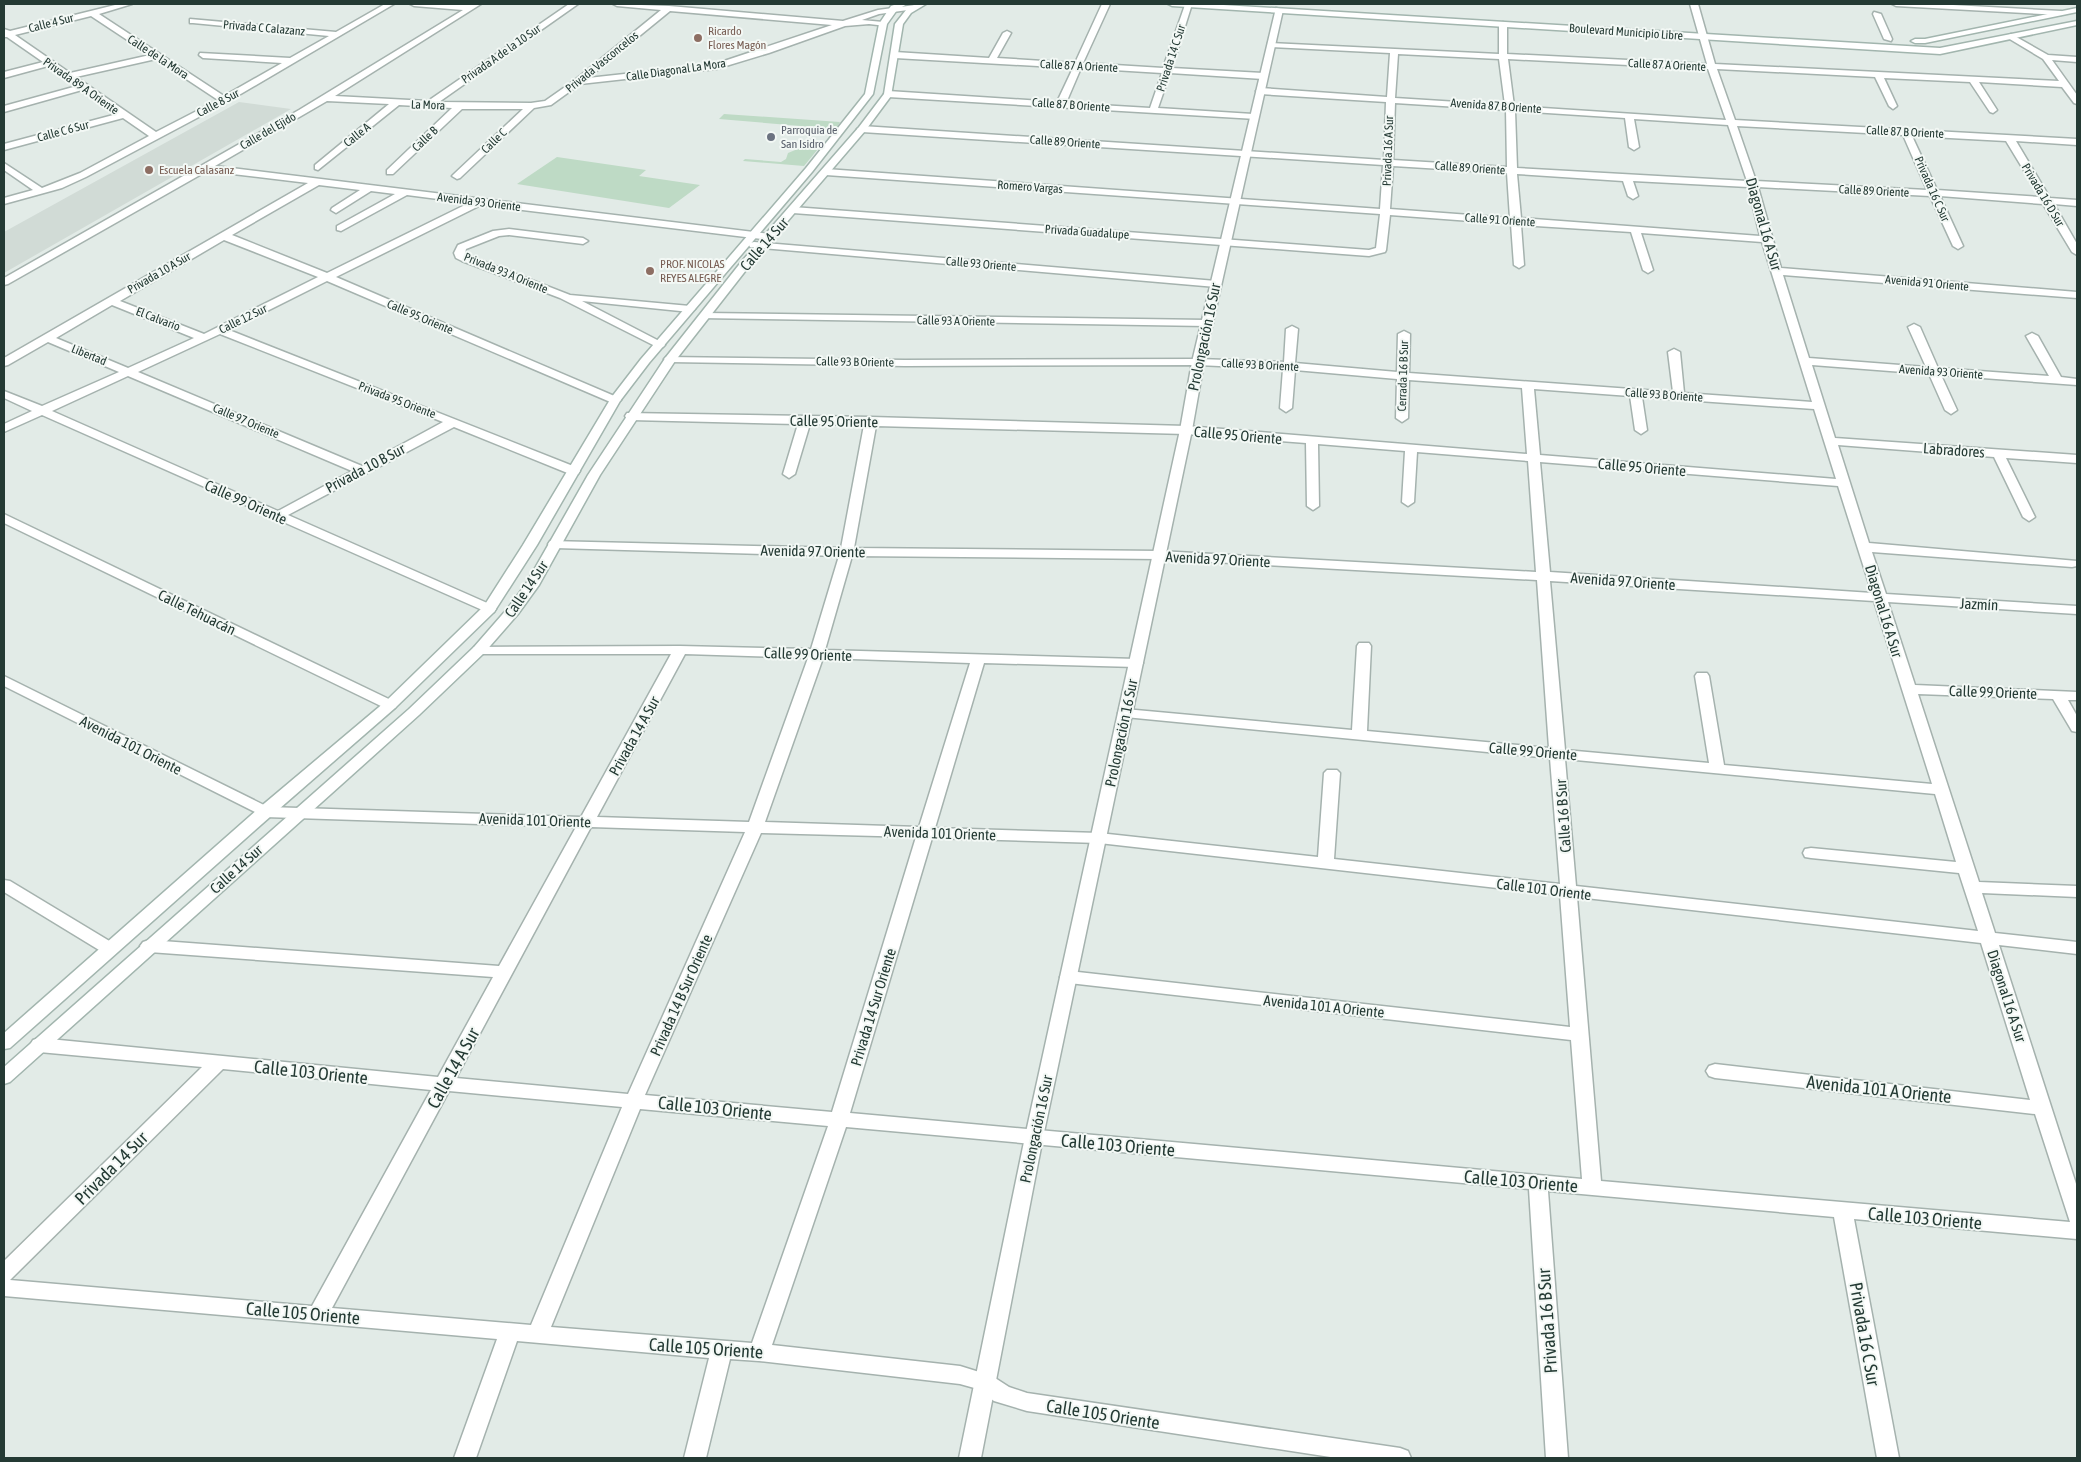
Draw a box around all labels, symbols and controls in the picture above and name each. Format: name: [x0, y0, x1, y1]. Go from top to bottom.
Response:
street label: Calle 4 Sur: [27, 11, 75, 35]
street label: Privada C Calazanz: [222, 17, 306, 39]
street label: Privada A de la 10 Sur: [459, 21, 544, 87]
street label: Boulevard Municipio Libre: [1569, 21, 1683, 43]
street label: Privada 14 C Sur: [1154, 22, 1189, 93]
place label: Ricardo Flores Magón: [708, 24, 766, 52]
street label: Privada Vasconcelos: [563, 28, 641, 96]
street label: Calle de la Mora: [125, 32, 191, 82]
marker: Ricardo Flores Magón: [692, 32, 704, 44]
street label: Privada 89 A Oriente: [40, 55, 122, 117]
street label: Calle Diagonal La Mora: [625, 56, 727, 84]
street label: Calle 87 A Oriente: [1628, 56, 1706, 74]
street label: Calle 87 A Oriente: [1040, 57, 1118, 75]
street label: Calle 8 Sur: [194, 86, 242, 120]
street label: Calle 87 B Oriente: [1032, 95, 1110, 115]
street label: Avenida 87 B Oriente: [1450, 96, 1542, 116]
street label: La Mora: [411, 97, 445, 113]
street label: Calle del Ejido: [238, 109, 299, 153]
street label: Privada 16 A Sur: [1380, 115, 1396, 186]
street label: Calle C 6 Sur: [36, 117, 91, 145]
street label: Calle A: [341, 120, 373, 150]
street label: Calle B: [409, 123, 441, 154]
place label: Parroquia de San Isidro: [781, 123, 838, 151]
street label: Calle 87 B Oriente: [1866, 123, 1944, 141]
street label: Calle C: [478, 125, 510, 156]
marker: Parroquia de San Isidro: [765, 131, 777, 143]
street label: Calle 89 Oriente: [1029, 133, 1101, 151]
street label: Privada 16 C Sur: [1911, 154, 1953, 224]
street label: Calle 89 Oriente: [1434, 159, 1506, 177]
street label: Privada 16 D Sur: [2019, 161, 2068, 229]
place label: Escuela Calasanz: [159, 163, 235, 177]
marker: Escuela Calasanz: [143, 164, 155, 176]
street label: Diagonal 16 A Sur: [1743, 176, 1786, 273]
street label: Romero Vargas: [997, 178, 1063, 196]
street label: Calle 89 Oriente: [1838, 182, 1910, 200]
street label: Avenida 93 Oriente: [436, 190, 522, 214]
street label: Calle 91 Oriente: [1464, 211, 1536, 229]
street label: Calle 14 Sur: [736, 214, 792, 274]
street label: Privada Guadalupe: [1044, 222, 1130, 242]
street label: Privada 10 A Sur: [125, 249, 193, 297]
street label: Privada 93 A Oriente: [462, 250, 550, 296]
street label: Calle 93 Oriente: [945, 254, 1017, 274]
place label: PROF. NICOLAS REYES ALEGRE: [660, 257, 725, 285]
marker: PROF. NICOLAS REYES ALEGRE: [644, 265, 656, 277]
street label: Avenida 91 Oriente: [1885, 272, 1969, 294]
street label: Prolongación 16 Sur: [1184, 281, 1224, 392]
street label: Calle 95 Oriente: [385, 297, 455, 337]
street label: Calle 12 Sur: [217, 301, 270, 337]
street label: El Calvario: [134, 304, 182, 334]
street label: Calle 93 A Oriente: [917, 313, 995, 329]
street label: Cerrada 16 B Sur: [1395, 340, 1411, 412]
street label: Libertad: [69, 342, 109, 368]
street label: Calle 93 B Oriente: [816, 354, 894, 370]
street label: Calle 93 B Oriente: [1221, 356, 1299, 374]
street label: Avenida 93 Oriente: [1899, 362, 1983, 382]
street label: Privada 95 Oriente: [356, 379, 438, 421]
street label: Calle 93 B Oriente: [1625, 385, 1703, 405]
street label: Calle 97 Oriente: [211, 401, 281, 441]
street label: Calle 95 Oriente: [790, 412, 878, 430]
street label: Calle 95 Oriente: [1193, 423, 1283, 447]
street label: Labradores: [1923, 439, 1985, 461]
street label: Privada 10 B Sur: [322, 440, 408, 496]
street label: Calle 95 Oriente: [1597, 455, 1687, 479]
street label: Calle 99 Oriente: [202, 476, 290, 528]
street label: Avenida 97 Oriente: [760, 542, 866, 560]
street label: Avenida 97 Oriente: [1165, 548, 1271, 570]
street label: Calle 14 Sur: [501, 557, 551, 620]
street label: Diagonal 16 A Sur: [1862, 563, 1906, 660]
street label: Avenida 97 Oriente: [1570, 569, 1676, 593]
street label: Calle Tehuacán: [155, 586, 239, 638]
street label: Jazmín: [1959, 594, 1999, 614]
street label: Calle 99 Oriente: [764, 644, 853, 664]
street label: Prolongación 16 Sur: [1101, 677, 1141, 788]
street label: Calle 99 Oriente: [1949, 682, 2038, 702]
street label: Privada 14 A Sur: [605, 693, 663, 779]
street label: Avenida 101 Oriente: [77, 712, 185, 778]
street label: Calle 99 Oriente: [1488, 739, 1578, 763]
street label: Calle 16 B Sur: [1552, 778, 1574, 853]
street label: Avenida 101 Oriente: [479, 810, 591, 830]
street label: Avenida 101 Oriente: [884, 823, 996, 843]
street label: Calle 14 Sur: [206, 841, 266, 897]
street label: Calle 101 Oriente: [1496, 875, 1593, 903]
street label: Privada 14 B Sur Oriente: [647, 931, 716, 1058]
street label: Privada 14 Sur Oriente: [847, 946, 899, 1068]
street label: Diagonal 16 A Sur: [1984, 948, 2030, 1045]
street label: Avenida 101 A Oriente: [1263, 991, 1385, 1021]
street label: Calle 14 A Sur: [422, 1024, 484, 1112]
street label: Calle 103 Oriente: [253, 1056, 369, 1088]
street label: Avenida 101 A Oriente: [1805, 1071, 1953, 1107]
street label: Prolongación 16 Sur: [1016, 1073, 1056, 1184]
street label: Calle 103 Oriente: [657, 1092, 773, 1124]
street label: Privada 14 Sur: [70, 1127, 152, 1209]
street label: Calle 103 Oriente: [1060, 1130, 1176, 1160]
street label: Calle 103 Oriente: [1463, 1166, 1579, 1196]
street label: Calle 103 Oriente: [1867, 1203, 1983, 1233]
street label: Privada 16 B Sur: [1533, 1267, 1561, 1374]
street label: Privada 16 C Sur: [1846, 1281, 1885, 1388]
street label: Calle 105 Oriente: [245, 1298, 361, 1328]
street label: Calle 105 Oriente: [648, 1334, 764, 1362]
street label: Calle 105 Oriente: [1045, 1395, 1161, 1433]

